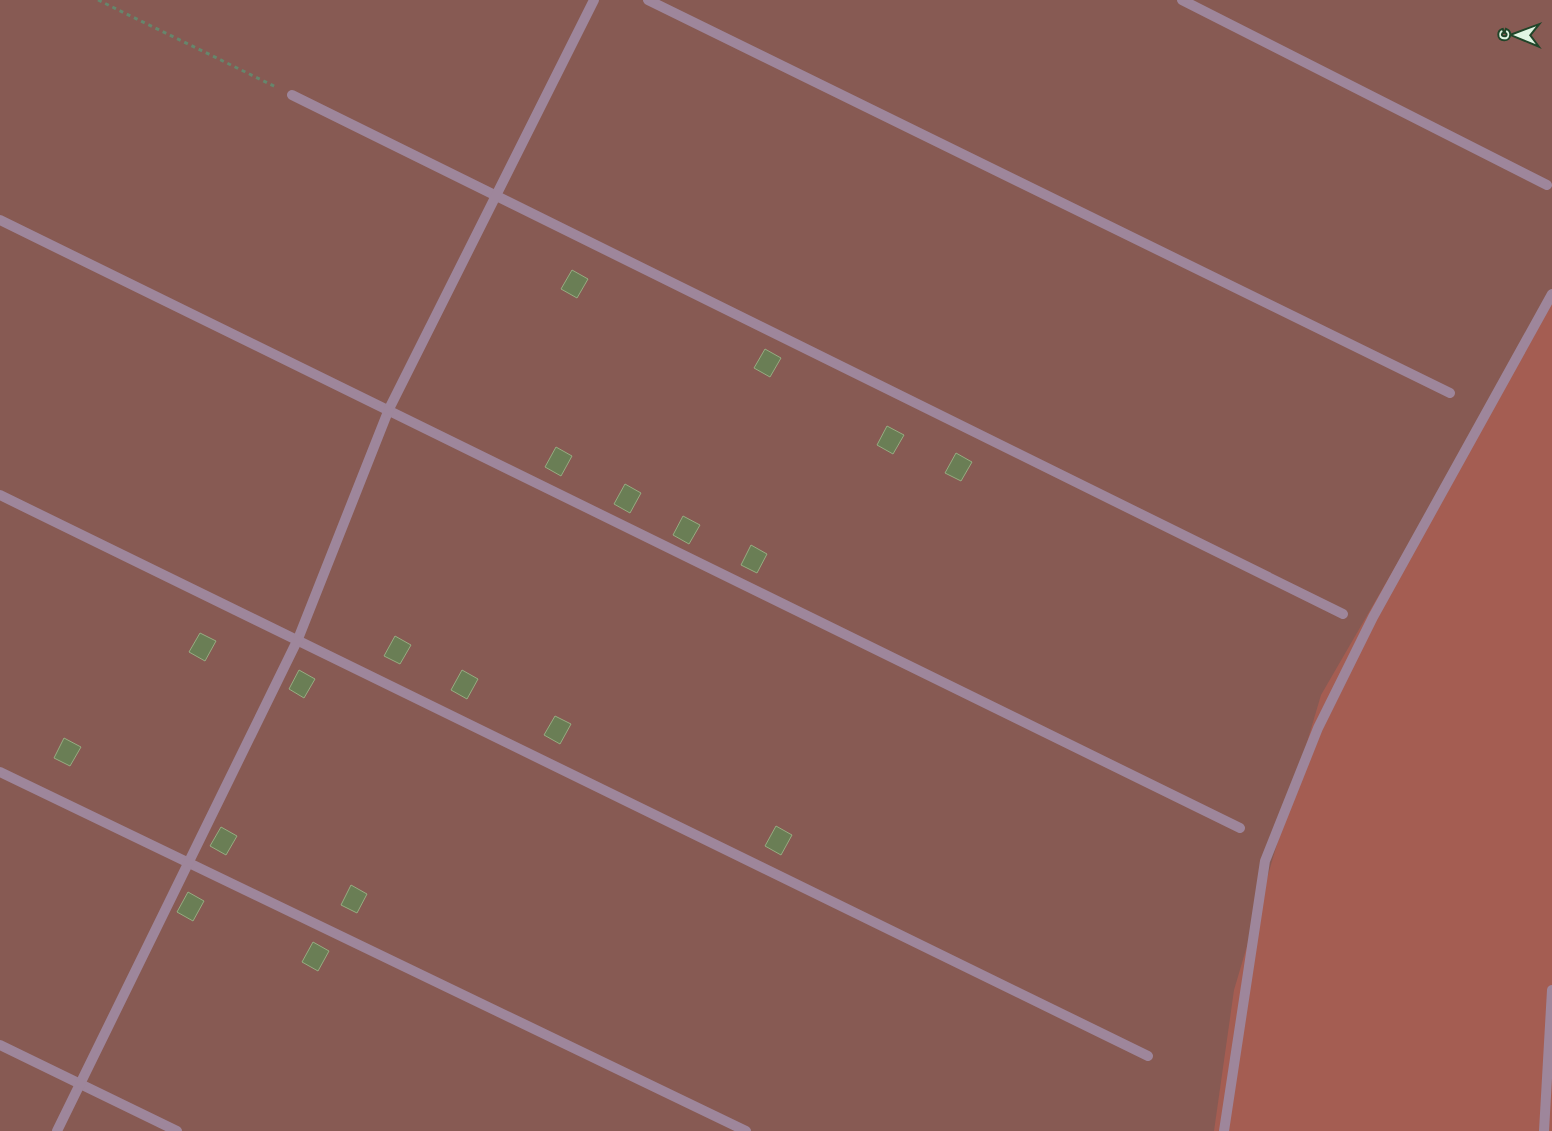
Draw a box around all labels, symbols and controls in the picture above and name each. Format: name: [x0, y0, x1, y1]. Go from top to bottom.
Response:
north arrow: [1492, 10, 1542, 60]
text: С: [1495, 30, 1512, 40]

